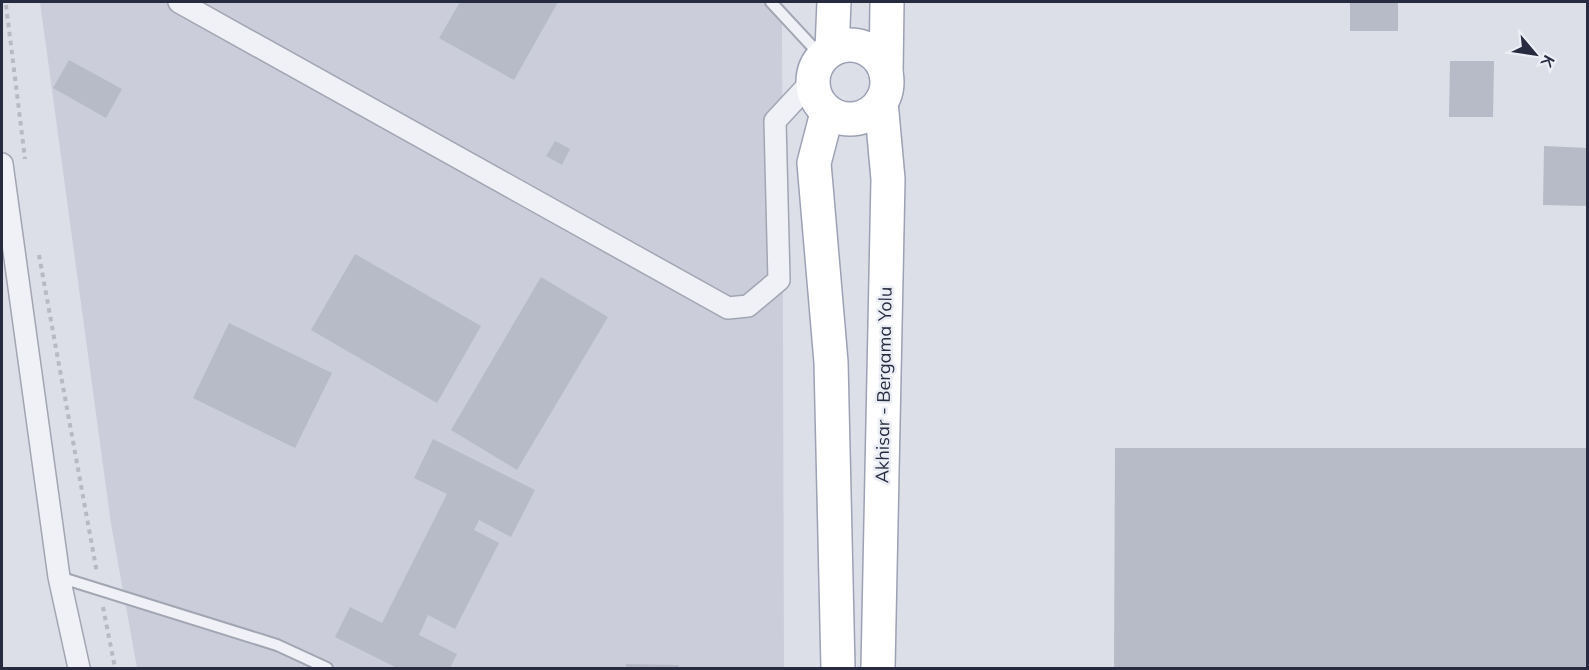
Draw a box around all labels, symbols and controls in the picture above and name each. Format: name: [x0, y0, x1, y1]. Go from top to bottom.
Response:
north arrow: [1505, 24, 1565, 84]
text: K: [1536, 52, 1559, 72]
street label: Akhisar - Bergama Yolu: [870, 287, 897, 483]

